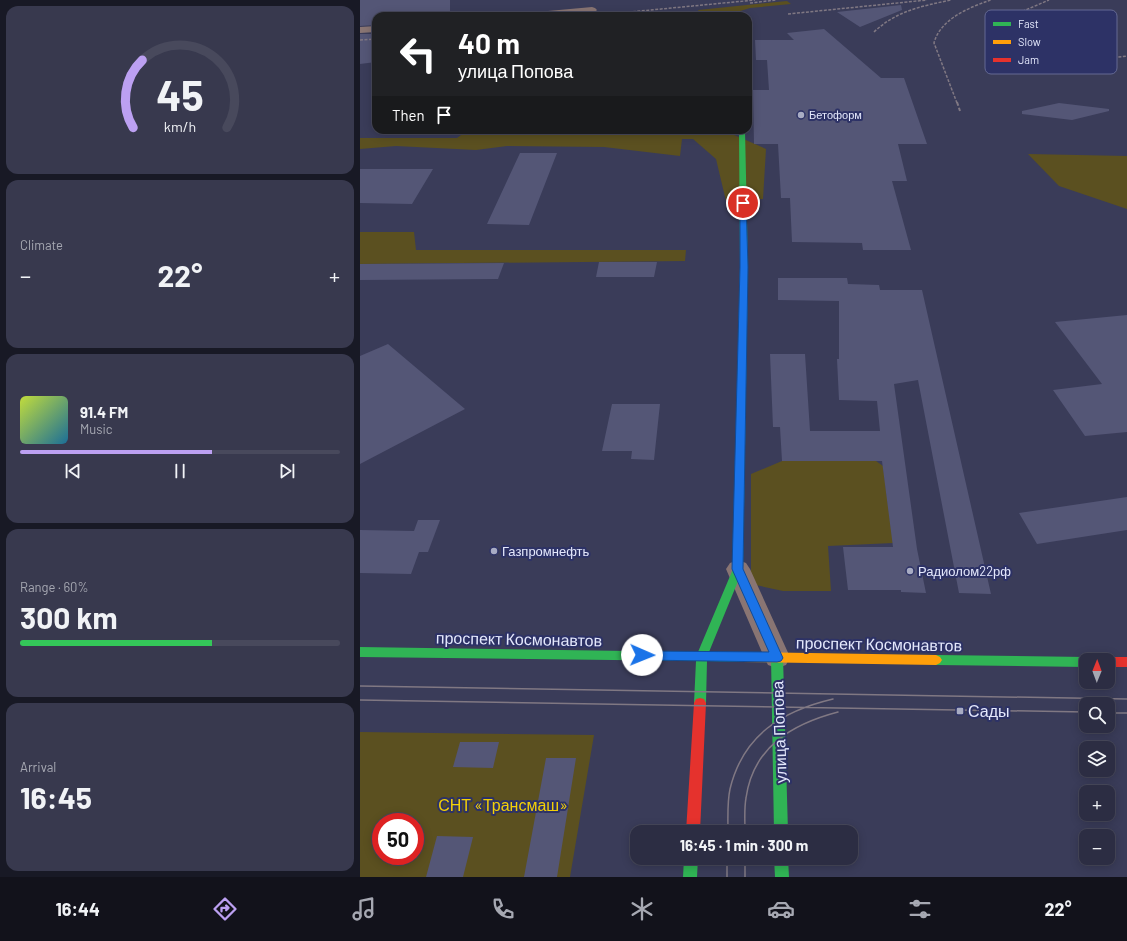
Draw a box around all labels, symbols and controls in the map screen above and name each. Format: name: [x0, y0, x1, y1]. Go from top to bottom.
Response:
legend: [985, 10, 1117, 74]
text: Fast: [1018, 17, 1039, 30]
text: 40 m: [458, 26, 520, 60]
icon: left: [392, 28, 444, 80]
text: Slow: [1018, 35, 1041, 48]
text: Jam: [1018, 53, 1039, 66]
text: улица Попова: [458, 60, 573, 82]
text: 45: [156, 69, 204, 119]
icon: arrive: [433, 104, 455, 126]
text: Then: [392, 106, 425, 124]
place label: Бетоформ: [809, 108, 862, 121]
marker: Бетоформ: [796, 110, 806, 120]
text: km/h: [164, 118, 196, 135]
pin: [726, 186, 760, 220]
icon: arrive: [732, 192, 754, 214]
text: Climate: [20, 237, 63, 253]
text: 22°: [158, 257, 202, 293]
text: −: [20, 262, 31, 288]
text: +: [329, 262, 340, 288]
text: 91.4 FM: [80, 403, 128, 421]
text: Music: [80, 421, 113, 437]
icon: previous: [62, 460, 84, 482]
icon: pause: [169, 460, 191, 482]
icon: next: [276, 460, 298, 482]
place label: Газпромнефть: [502, 543, 590, 559]
marker: Газпромнефть: [489, 546, 499, 556]
place label: Радиолом22рф: [918, 563, 1011, 579]
marker: Радиолом22рф: [905, 566, 915, 576]
text: Range · 60%: [20, 579, 88, 595]
text: 300 km: [20, 599, 117, 635]
street label: проспект Космонавтов: [436, 628, 602, 649]
street label: проспект Космонавтов: [796, 633, 962, 654]
position arrow: [621, 634, 663, 676]
north arrow: [1079, 653, 1115, 689]
map controls: [1079, 653, 1115, 865]
street label: улица Попова: [767, 680, 790, 784]
button: search: [1079, 697, 1115, 733]
place label: Сады: [968, 701, 1009, 720]
marker: Сады: [955, 706, 965, 716]
button: layers: [1079, 741, 1115, 777]
text: Arrival: [20, 759, 56, 775]
text: 16:45: [20, 779, 92, 815]
button: +: [1079, 785, 1115, 821]
park label: СНТ «Трансмаш»: [438, 795, 568, 814]
speed limit sign: 50: [372, 813, 424, 865]
button: −: [1079, 829, 1115, 865]
text: 16:45 · 1 min · 300 m: [680, 836, 808, 854]
icon: directions: [211, 895, 239, 923]
icon: music: [350, 895, 378, 923]
icon: phone: [489, 895, 517, 923]
icon: climate: [628, 895, 656, 923]
icon: car: [767, 895, 795, 923]
icon: filters: [906, 895, 934, 923]
text: 16:44: [55, 898, 100, 920]
text: 22°: [1045, 898, 1071, 920]

